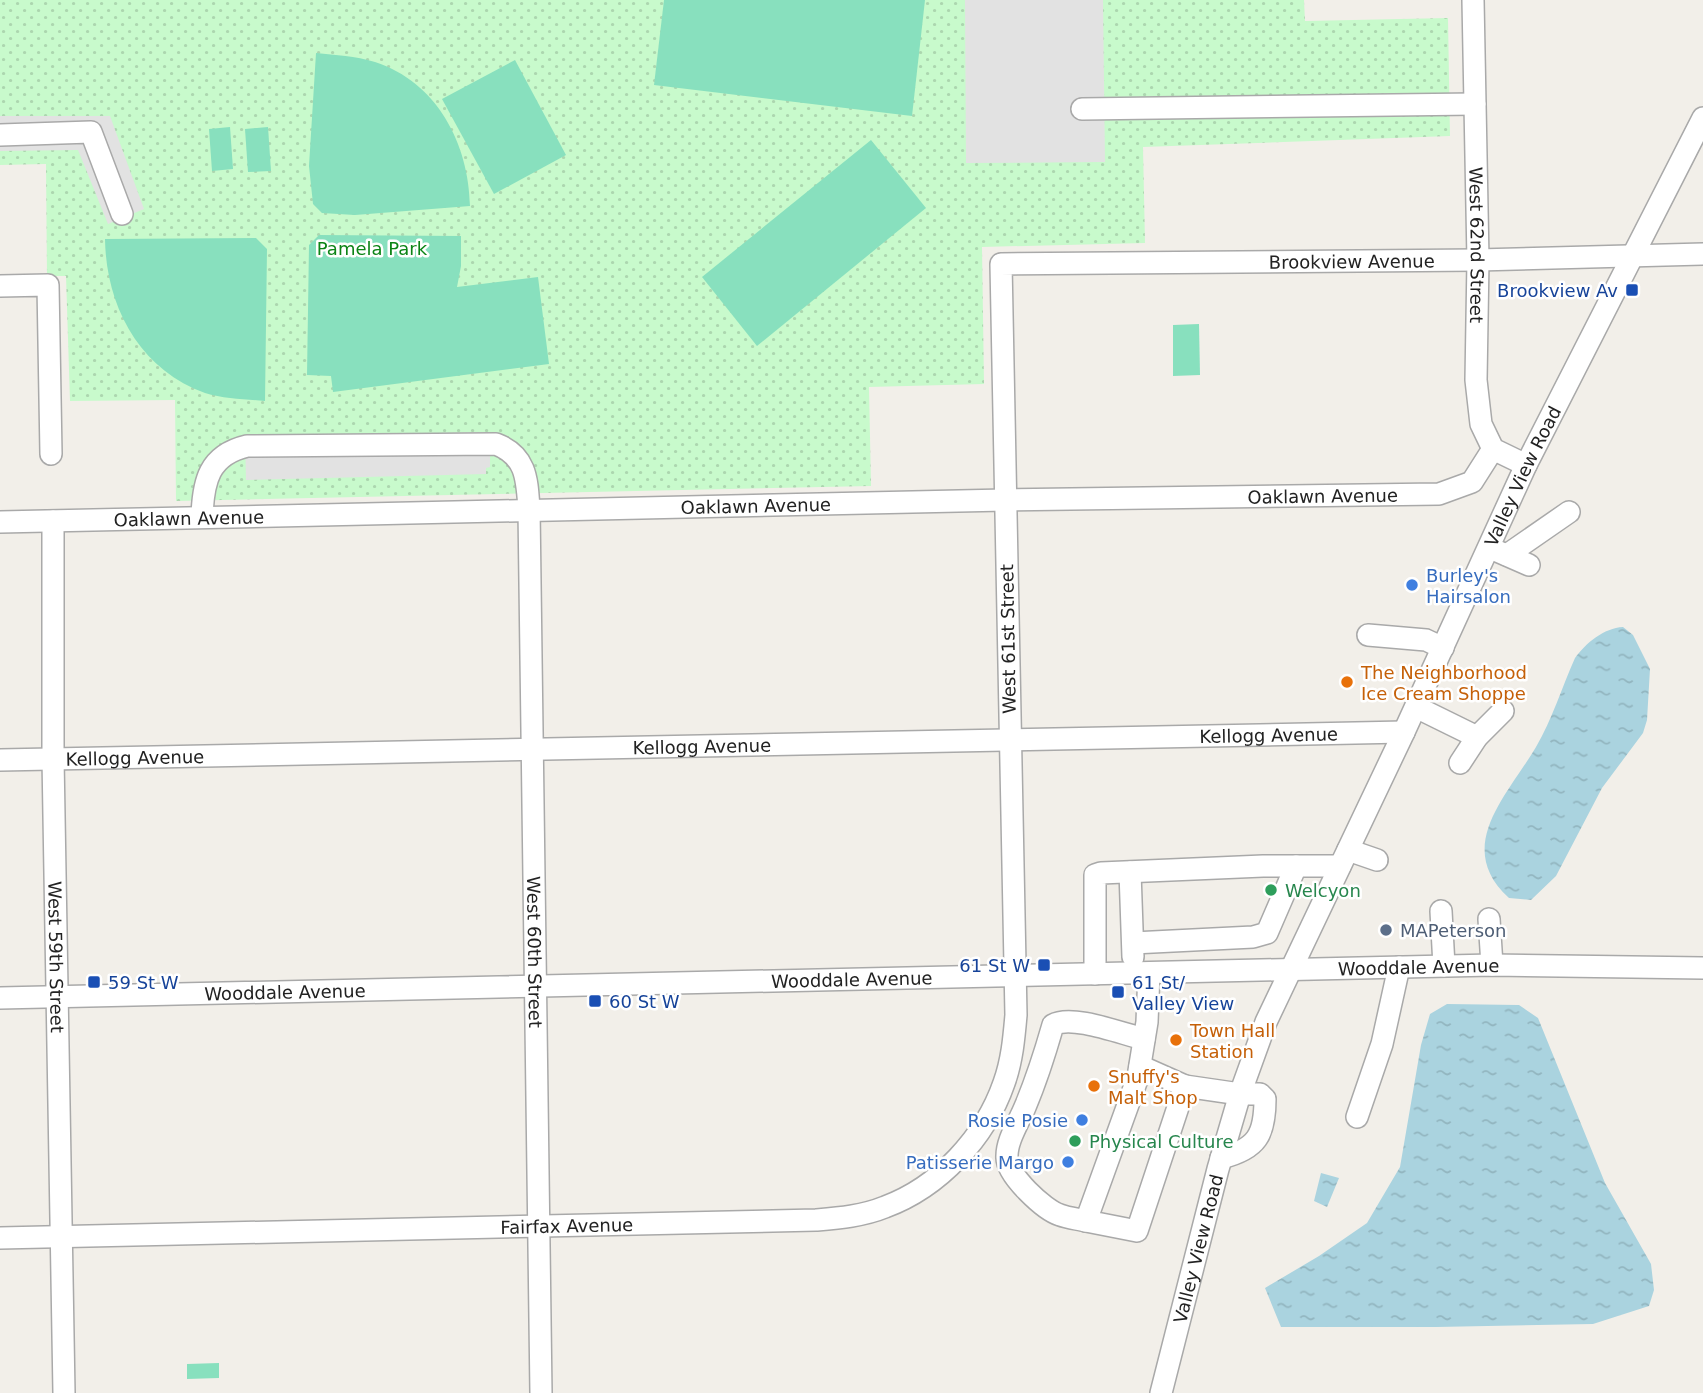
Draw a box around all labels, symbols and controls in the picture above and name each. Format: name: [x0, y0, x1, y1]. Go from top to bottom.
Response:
street label: West 62nd Street: [1466, 167, 1489, 323]
park label: Pamela Park: [317, 238, 428, 259]
street label: Brookview Avenue: [1269, 250, 1435, 272]
place label: Brookview Av: [1497, 280, 1618, 301]
marker: Brookview Av: [1624, 282, 1640, 298]
street label: Valley View Road: [1480, 402, 1565, 550]
street label: Oaklawn Avenue: [1247, 484, 1398, 507]
street label: Oaklawn Avenue: [680, 493, 831, 518]
street label: Oaklawn Avenue: [113, 506, 264, 530]
street label: West 61st Street: [996, 564, 1020, 714]
place label: Burley's Hairsalon: [1426, 565, 1511, 607]
marker: Burley's Hairsalon: [1404, 577, 1420, 593]
place label: The Neighborhood Ice Cream Shoppe: [1360, 662, 1527, 704]
marker: The Neighborhood Ice Cream Shoppe: [1339, 674, 1355, 690]
street label: Kellogg Avenue: [1199, 723, 1338, 747]
street label: Kellogg Avenue: [632, 734, 771, 758]
street label: Kellogg Avenue: [65, 745, 204, 769]
street label: West 60th Street: [523, 876, 547, 1028]
place label: Welcyon: [1285, 880, 1361, 901]
street label: West 59th Street: [45, 881, 68, 1033]
marker: Welcyon: [1263, 882, 1279, 898]
place label: MAPeterson: [1400, 920, 1506, 941]
marker: MAPeterson: [1378, 922, 1394, 938]
street label: Wooddale Avenue: [1338, 954, 1500, 979]
place label: 61 St W: [959, 955, 1030, 976]
marker: 61 St W: [1036, 957, 1052, 973]
street label: Wooddale Avenue: [771, 967, 933, 991]
place label: 59 St W: [108, 972, 179, 993]
place label: 61 St/ Valley View: [1132, 972, 1234, 1014]
marker: 59 St W: [86, 974, 102, 990]
street label: Wooddale Avenue: [204, 979, 366, 1004]
marker: 61 St/ Valley View: [1110, 984, 1126, 1000]
place label: 60 St W: [609, 991, 680, 1012]
marker: 60 St W: [587, 993, 603, 1009]
place label: Town Hall Station: [1189, 1020, 1275, 1062]
marker: Town Hall Station: [1168, 1032, 1184, 1048]
place label: Snuffy's Malt Shop: [1108, 1066, 1198, 1108]
marker: Snuffy's Malt Shop: [1086, 1078, 1102, 1094]
place label: Rosie Posie: [967, 1110, 1068, 1131]
marker: Rosie Posie: [1074, 1112, 1090, 1128]
place label: Physical Culture: [1089, 1131, 1233, 1152]
marker: Physical Culture: [1067, 1133, 1083, 1149]
place label: Patisserie Margo: [906, 1152, 1054, 1173]
marker: Patisserie Margo: [1060, 1154, 1076, 1170]
street label: Valley View Road: [1169, 1172, 1227, 1325]
street label: Fairfax Avenue: [500, 1214, 633, 1237]

